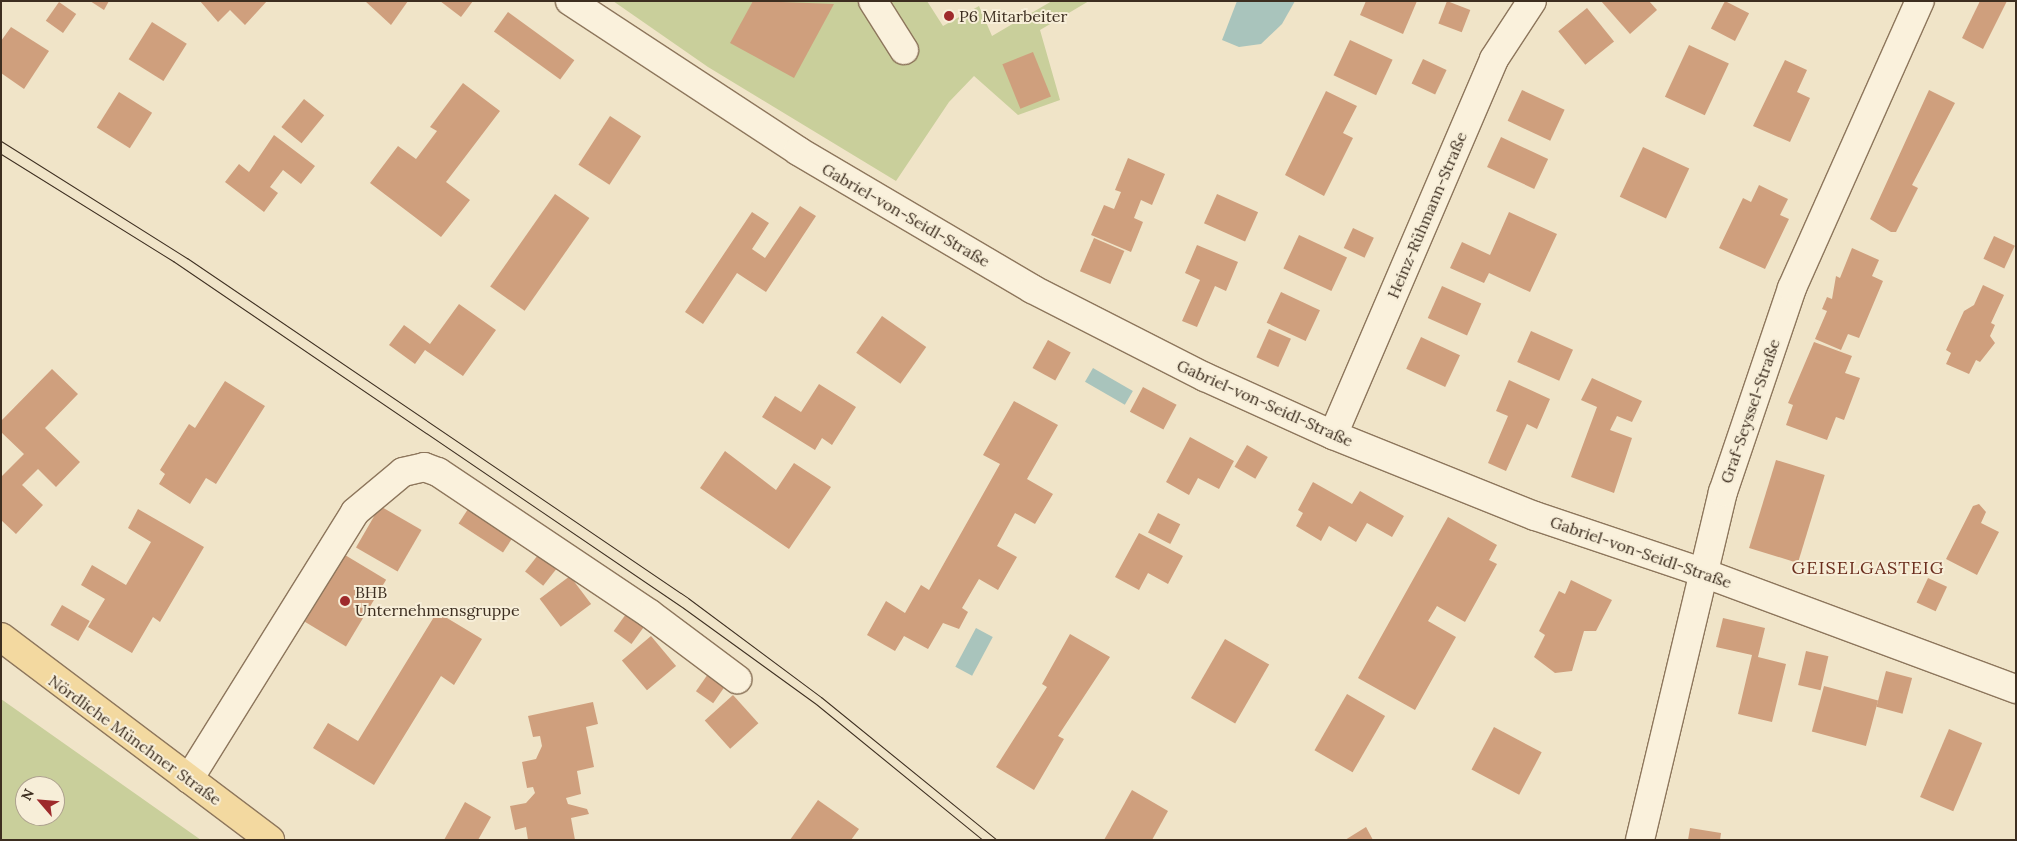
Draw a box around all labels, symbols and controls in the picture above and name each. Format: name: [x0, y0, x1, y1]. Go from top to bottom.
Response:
place label: P6 Mitarbeiter: [959, 6, 1067, 26]
marker: P6 Mitarbeiter: [943, 10, 955, 22]
street label: Heinz-Rühmann-Straße: [1383, 129, 1471, 301]
street label: Gabriel-von-Seidl-Straße: [819, 159, 993, 271]
street label: Graf-Seyssel-Straße: [1716, 336, 1784, 486]
street label: Gabriel-von-Seidl-Straße: [1174, 355, 1356, 451]
street label: Gabriel-von-Seidl-Straße: [1548, 512, 1734, 592]
district label: GEISELGASTEIG: [1790, 557, 1946, 579]
place label: BHB Unternehmensgruppe: [355, 582, 520, 620]
marker: BHB Unternehmensgruppe: [339, 595, 351, 607]
street label: Nördliche Münchner Straße: [45, 671, 225, 809]
north arrow: [15, 776, 65, 826]
text: N: [17, 786, 38, 804]

